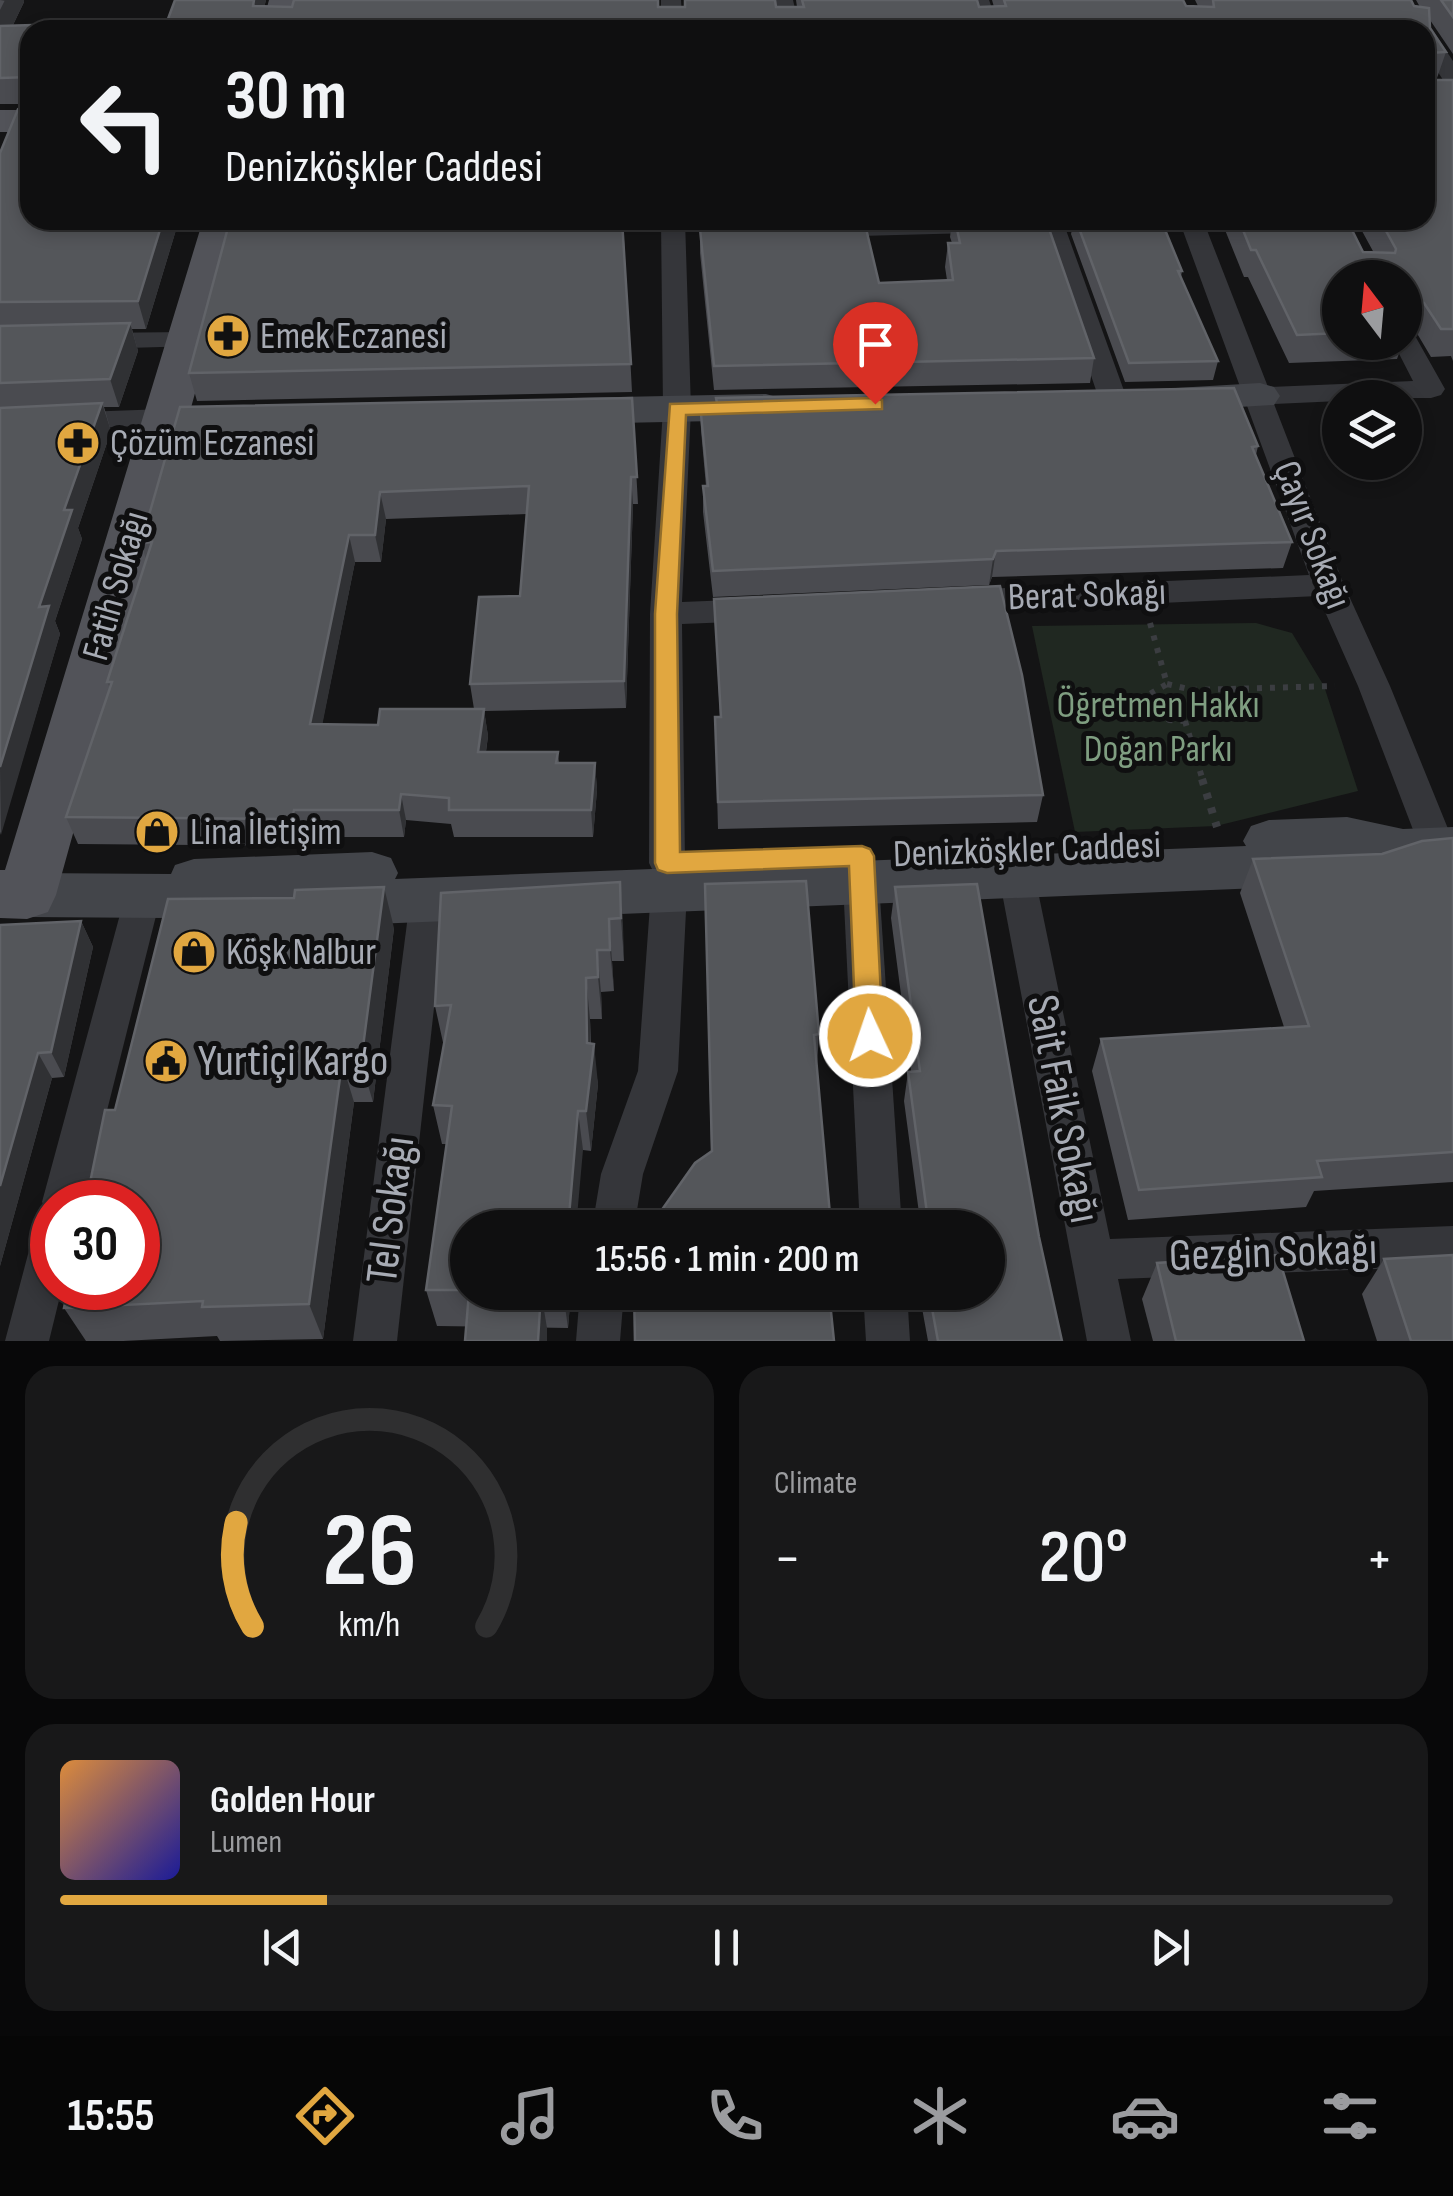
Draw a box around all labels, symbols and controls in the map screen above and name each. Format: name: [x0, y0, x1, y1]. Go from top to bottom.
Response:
text: 30 m: [225, 55, 347, 139]
icon: left: [60, 60, 190, 190]
text: Denizköşkler Caddesi: [225, 140, 543, 195]
north arrow: [1322, 260, 1422, 360]
map controls: [1322, 260, 1422, 480]
pin: [833, 302, 918, 405]
pharmacy icon: Emek Eczanesi: [205, 313, 251, 359]
place label: Emek Eczanesi: [260, 314, 447, 359]
icon: arrive: [848, 317, 903, 372]
button: layers: [1322, 380, 1422, 480]
pharmacy icon: Çözüm Eczanesi: [55, 420, 101, 466]
place label: Çözüm Eczanesi: [110, 421, 314, 466]
street label: Çayır Sokağı: [1263, 455, 1361, 615]
street label: Fatih Sokağı: [73, 506, 159, 666]
street label: Berat Sokağı: [1007, 570, 1167, 620]
park label: Öğretmen Hakkı Doğan Parkı: [1057, 683, 1259, 772]
shop icon: Lina İletişim: [134, 809, 180, 855]
place label: Lina İletişim: [190, 810, 342, 855]
street label: Denizköşkler Caddesi: [892, 823, 1162, 877]
shop icon: Köşk Nalbur: [171, 929, 217, 975]
place label: Köşk Nalbur: [226, 930, 376, 975]
position arrow: [818, 984, 922, 1088]
street label: Sait Faik Sokağı: [1014, 990, 1112, 1228]
place label: Yurtiçi Kargo: [198, 1034, 388, 1089]
public building icon: Yurtiçi Kargo: [143, 1038, 189, 1084]
street label: Tel Sokağı: [355, 1133, 427, 1287]
speed limit sign: 30: [30, 1180, 160, 1310]
street label: Gezgin Sokağı: [1168, 1222, 1378, 1284]
text: 15:56 · 1 min · 200 m: [596, 1237, 859, 1282]
text: Climate: [774, 1464, 857, 1503]
text: 26: [322, 1490, 417, 1615]
text: 20°: [1039, 1513, 1128, 1604]
text: −: [774, 1526, 801, 1593]
text: +: [1366, 1526, 1393, 1593]
text: km/h: [339, 1604, 400, 1647]
text: Golden Hour: [210, 1778, 375, 1823]
text: Lumen: [210, 1823, 282, 1862]
icon: previous: [255, 1920, 310, 1975]
icon: pause: [699, 1920, 754, 1975]
icon: next: [1143, 1920, 1198, 1975]
icon: directions: [290, 2081, 360, 2151]
icon: music: [495, 2081, 565, 2151]
icon: phone: [700, 2081, 770, 2151]
icon: climate: [905, 2081, 975, 2151]
icon: car: [1110, 2081, 1180, 2151]
icon: filters: [1315, 2081, 1385, 2151]
text: 15:55: [68, 2089, 155, 2144]

